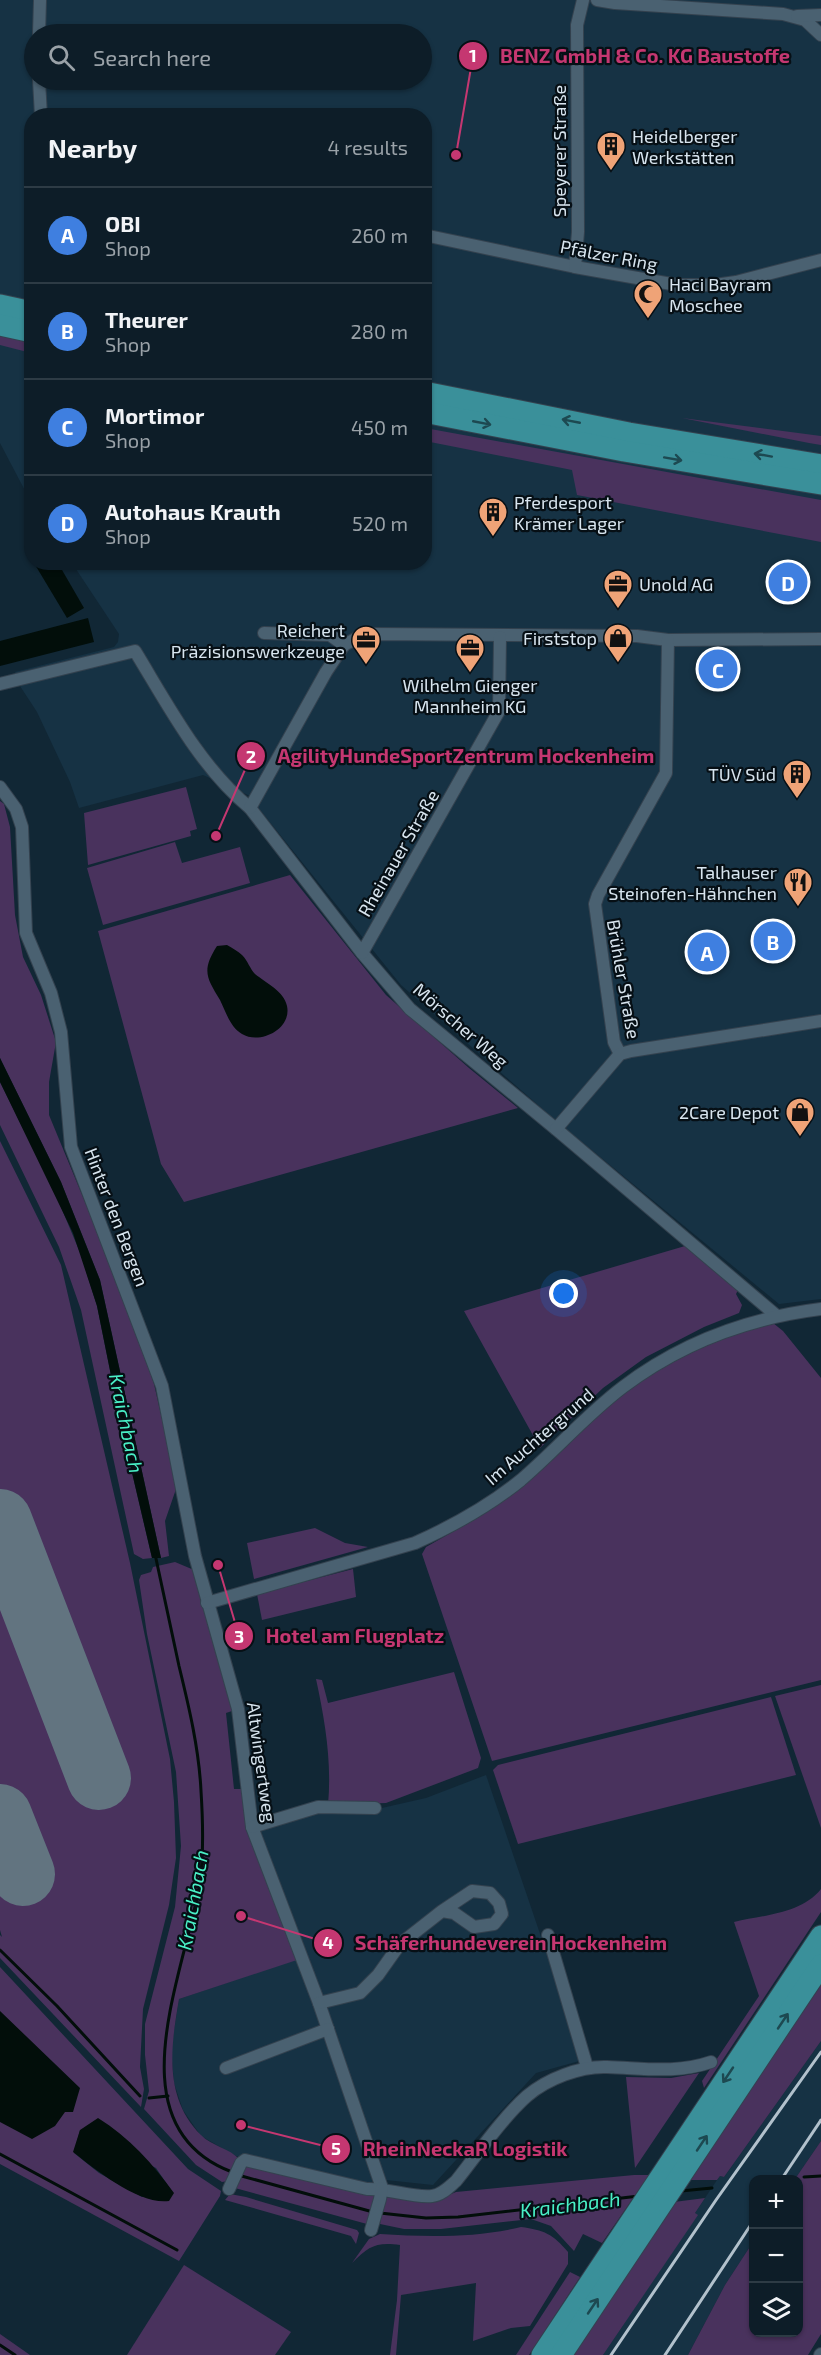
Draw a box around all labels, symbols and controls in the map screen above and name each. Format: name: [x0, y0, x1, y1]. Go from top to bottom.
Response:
search box: [24, 24, 432, 90]
callout: BENZ GmbH & Co. KG Baustoffe: [458, 37, 803, 75]
icon: search: [45, 41, 78, 74]
text: BENZ GmbH & Co. KG Baustoffe: [500, 43, 790, 67]
text: Search here: [93, 44, 211, 70]
text: 1: [469, 44, 477, 66]
street label: Speyerer Straße: [548, 85, 570, 217]
place label: Heidelberger Werkstätten: [632, 125, 737, 168]
building icon: Heidelberger Werkstätten: [595, 130, 627, 172]
text: Nearby: [48, 132, 137, 163]
text: 4 results: [328, 135, 408, 159]
text: OBI: [105, 210, 141, 236]
text: A: [61, 223, 74, 247]
text: 260 m: [351, 223, 408, 247]
street label: Pfälzer Ring: [559, 235, 659, 275]
text: Shop: [105, 236, 151, 260]
place label: Haci Bayram Moschee: [669, 273, 772, 316]
mosque icon: Haci Bayram Moschee: [632, 278, 664, 320]
text: Theurer: [105, 306, 188, 332]
text: B: [61, 319, 74, 343]
text: 280 m: [351, 319, 408, 343]
text: Shop: [105, 332, 151, 356]
text: Mortimor: [105, 402, 204, 428]
text: C: [62, 415, 73, 439]
text: 450 m: [351, 415, 408, 439]
one-way arrow: [562, 415, 582, 426]
one-way arrow: [472, 418, 491, 429]
text: Shop: [105, 428, 151, 452]
one-way arrow: [754, 450, 774, 461]
one-way arrow: [663, 454, 683, 465]
place label: Pferdesport Krämer Lager: [514, 491, 624, 534]
building icon: Pferdesport Krämer Lager: [477, 496, 509, 538]
text: Autohaus Krauth: [105, 498, 281, 524]
text: D: [61, 511, 74, 535]
text: 520 m: [352, 511, 408, 535]
text: Shop: [105, 524, 151, 548]
pin: D: [768, 560, 808, 604]
office icon: Unold AG: [602, 568, 634, 610]
place label: Unold AG: [639, 573, 713, 595]
place label: Reichert Präzisionswerkzeuge: [171, 619, 345, 662]
shop icon: Firststop: [602, 622, 634, 664]
office icon: Reichert Präzisionswerkzeuge: [350, 624, 382, 666]
place label: Firststop: [523, 627, 597, 649]
office icon: Wilhelm Gienger Mannheim KG: [454, 632, 486, 674]
pin: C: [698, 646, 738, 692]
place label: Wilhelm Gienger Mannheim KG: [403, 674, 537, 717]
callout: AgilityHundeSportZentrum Hockenheim: [236, 737, 667, 775]
text: AgilityHundeSportZentrum Hockenheim: [278, 743, 654, 768]
text: 2: [246, 745, 256, 767]
building icon: TÜV Süd: [781, 758, 813, 800]
place label: TÜV Süd: [708, 763, 776, 785]
street label: Rheinauer Straße: [353, 786, 443, 920]
place label: Talhauser Steinofen-Hähnchen: [608, 861, 777, 904]
restaurant icon: Talhauser Steinofen-Hähnchen: [782, 866, 814, 908]
street label: Brühler Straße: [603, 918, 645, 1040]
pin: B: [754, 918, 792, 964]
pin: A: [688, 930, 726, 974]
street label: Mörscher Weg: [409, 978, 513, 1072]
shop icon: 2Care Depot: [784, 1096, 816, 1138]
place label: 2Care Depot: [679, 1101, 779, 1123]
street label: Hinter den Bergen: [80, 1145, 154, 1289]
your location: [549, 1279, 578, 1308]
water label: Kraichbach: [105, 1371, 149, 1475]
street label: Im Auchtergrund: [480, 1383, 598, 1489]
callout: Hotel am Flugplatz: [224, 1617, 457, 1655]
text: Hotel am Flugplatz: [266, 1623, 444, 1647]
text: 3: [234, 1625, 244, 1647]
street label: Altwingertweg: [243, 1700, 281, 1824]
water label: Kraichbach: [171, 1848, 213, 1952]
callout: Schäferhundeverein Hockenheim: [313, 1924, 679, 1962]
text: Schäferhundeverein Hockenheim: [355, 1930, 667, 1954]
text: 4: [322, 1931, 334, 1953]
one-way arrow: [777, 2013, 790, 2030]
one-way arrow: [722, 2066, 734, 2083]
callout: RheinNeckaR Logistik: [321, 2130, 579, 2168]
one-way arrow: [696, 2135, 708, 2152]
text: RheinNeckaR Logistik: [363, 2136, 568, 2160]
text: 5: [331, 2137, 341, 2159]
map controls: [749, 2175, 803, 2337]
button: +: [749, 2175, 803, 2229]
water label: Kraichbach: [518, 2186, 622, 2222]
button: −: [749, 2229, 803, 2283]
button: layers: [749, 2283, 803, 2337]
one-way arrow: [587, 2298, 599, 2315]

